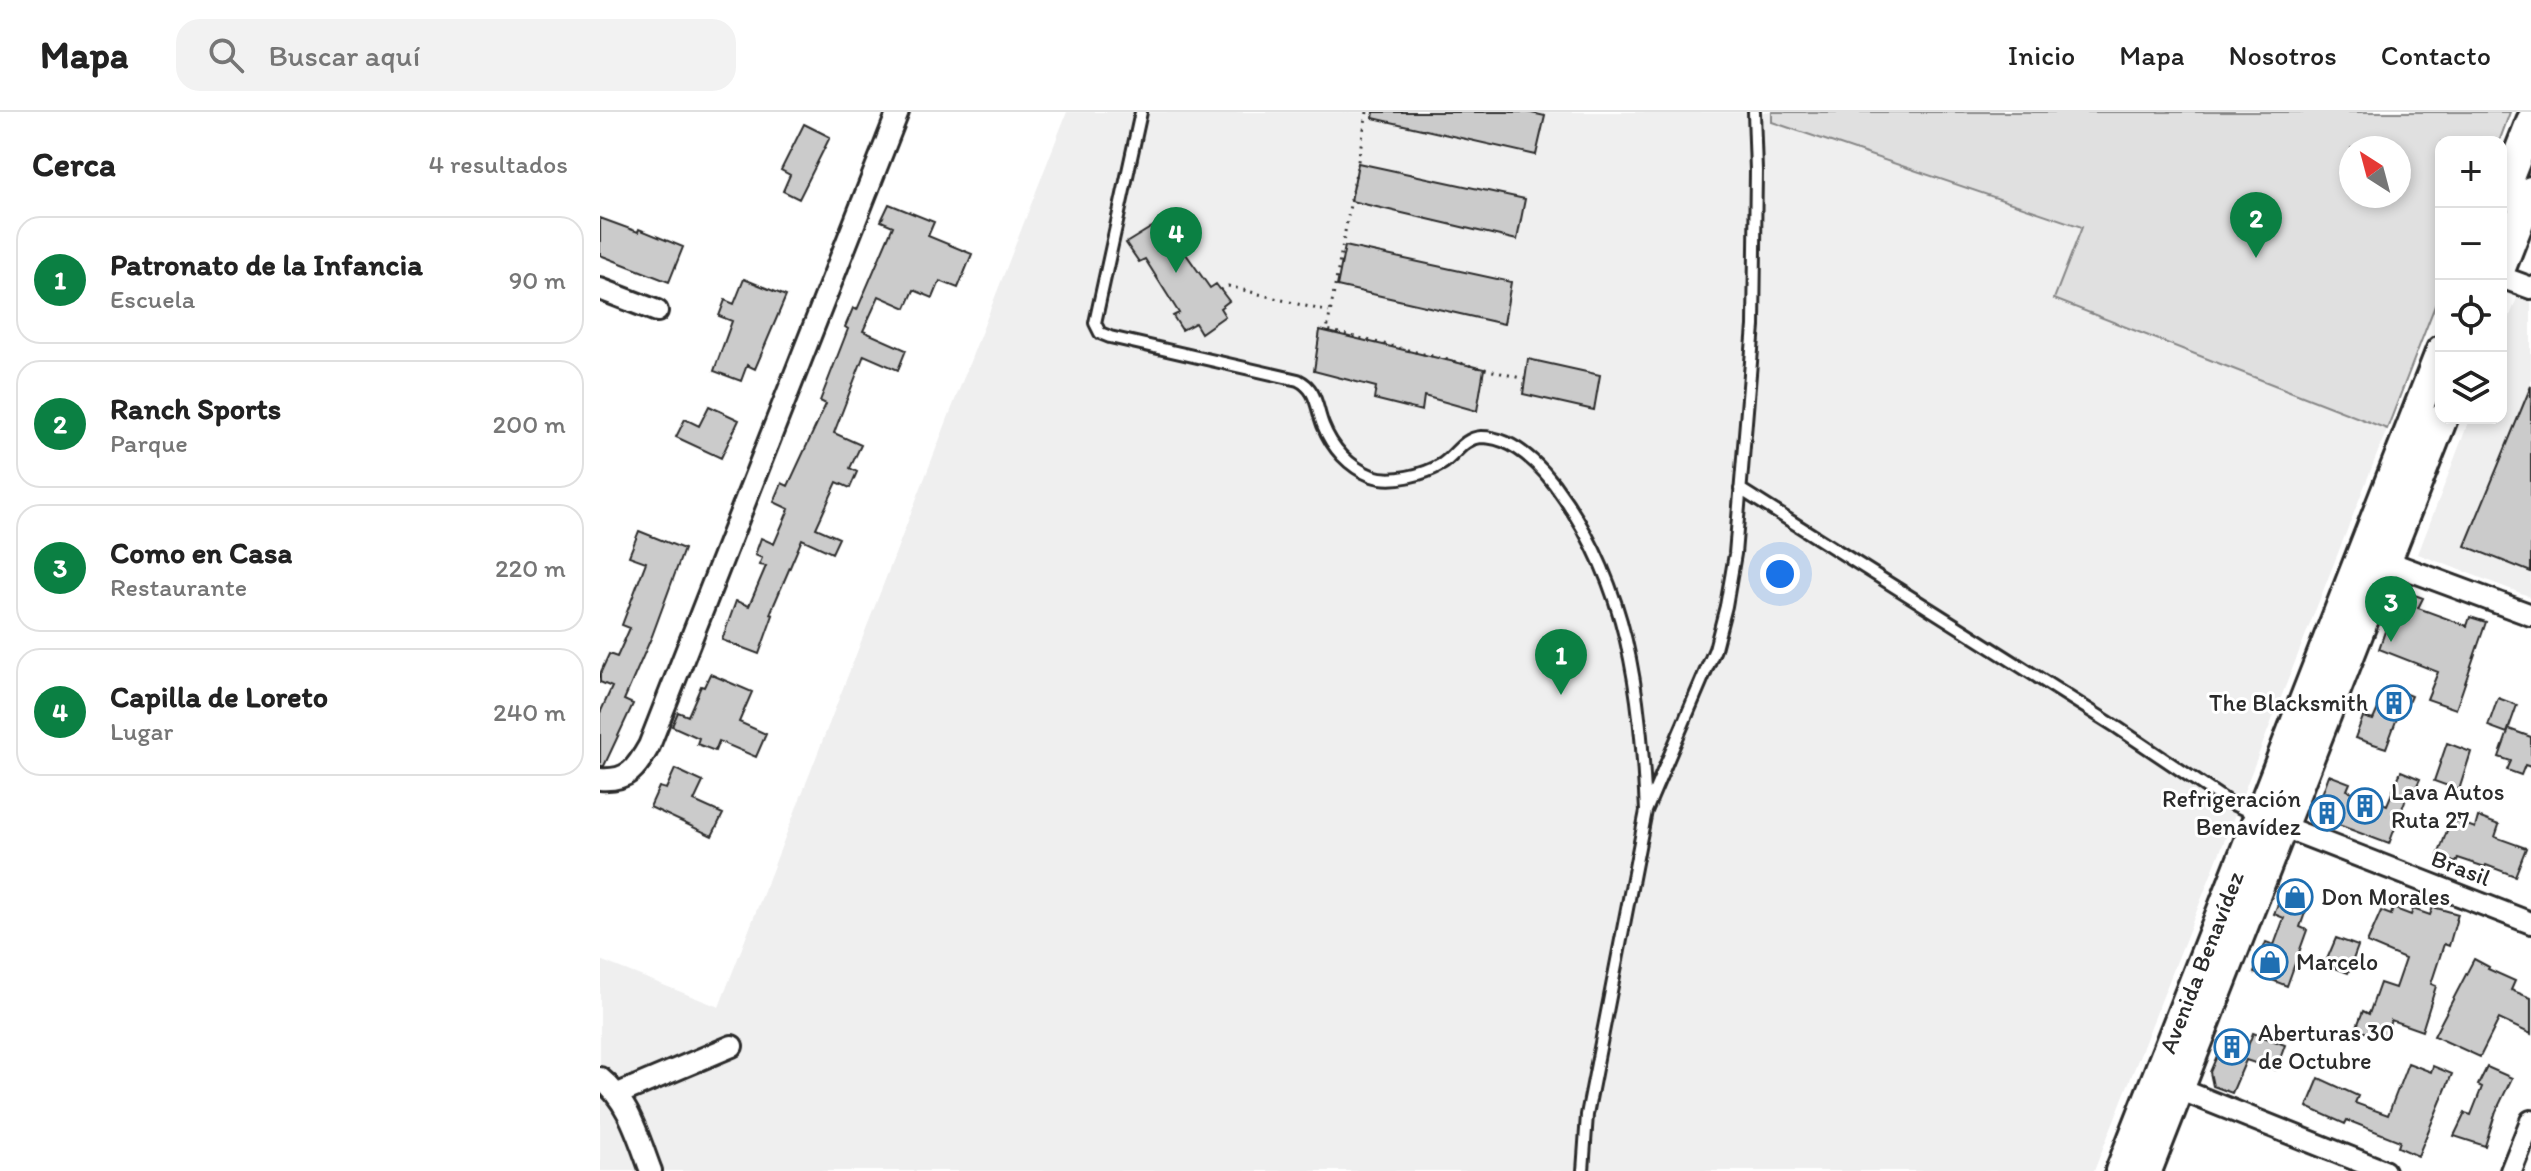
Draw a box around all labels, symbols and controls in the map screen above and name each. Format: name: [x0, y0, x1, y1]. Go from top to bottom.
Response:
search box: [176, 19, 736, 91]
text: Mapa: [40, 32, 128, 78]
icon: search: [204, 33, 248, 77]
text: Buscar aquí: [268, 37, 420, 74]
text: Inicio: [2008, 38, 2075, 72]
text: Mapa: [2119, 38, 2185, 72]
text: Nosotros: [2229, 38, 2337, 72]
text: Contacto: [2381, 38, 2491, 72]
north arrow: [2339, 136, 2411, 208]
map controls: [2435, 136, 2507, 424]
button: +: [2435, 136, 2507, 208]
text: Cerca: [32, 144, 116, 185]
text: 4 resultados: [428, 148, 568, 180]
pin: 2: [2230, 192, 2282, 258]
pin: 4: [1150, 207, 1202, 273]
button: −: [2435, 208, 2507, 280]
text: Patronato de la Infancia: [110, 246, 423, 283]
text: 1: [54, 264, 66, 296]
text: 90 m: [509, 264, 566, 296]
button: locate: [2435, 280, 2507, 352]
text: Escuela: [110, 283, 195, 315]
button: layers: [2435, 352, 2507, 424]
text: Ranch Sports: [110, 390, 281, 427]
text: 2: [53, 408, 67, 440]
text: 200 m: [493, 408, 566, 440]
text: Parque: [110, 427, 188, 459]
text: Como en Casa: [110, 534, 292, 571]
text: 3: [53, 552, 67, 584]
text: 220 m: [495, 552, 566, 584]
your location: [1760, 554, 1800, 594]
text: Restaurante: [110, 571, 247, 603]
pin: 3: [2365, 576, 2417, 642]
pin: 1: [1535, 629, 1587, 695]
text: Capilla de Loreto: [110, 678, 328, 715]
building icon: The Blacksmith: [2375, 684, 2413, 722]
place label: The Blacksmith: [2209, 688, 2368, 717]
text: 4: [52, 696, 68, 728]
text: 240 m: [493, 696, 566, 728]
text: Lugar: [110, 715, 173, 747]
place label: Lava Autos Ruta 27: [2391, 777, 2505, 834]
place label: Refrigeración Benavídez: [2162, 784, 2301, 841]
building icon: Lava Autos Ruta 27: [2346, 787, 2384, 825]
building icon: Refrigeración Benavídez: [2308, 794, 2346, 832]
street label: Brasil: [2427, 843, 2495, 892]
street label: Avenida Benavídez: [2152, 867, 2250, 1057]
shop icon: Don Morales: [2276, 878, 2314, 916]
place label: Don Morales: [2321, 882, 2450, 911]
shop icon: Marcelo: [2251, 943, 2289, 981]
place label: Marcelo: [2296, 947, 2378, 976]
place label: Aberturas 30 de Octubre: [2258, 1018, 2394, 1075]
building icon: Aberturas 30 de Octubre: [2213, 1028, 2251, 1066]

